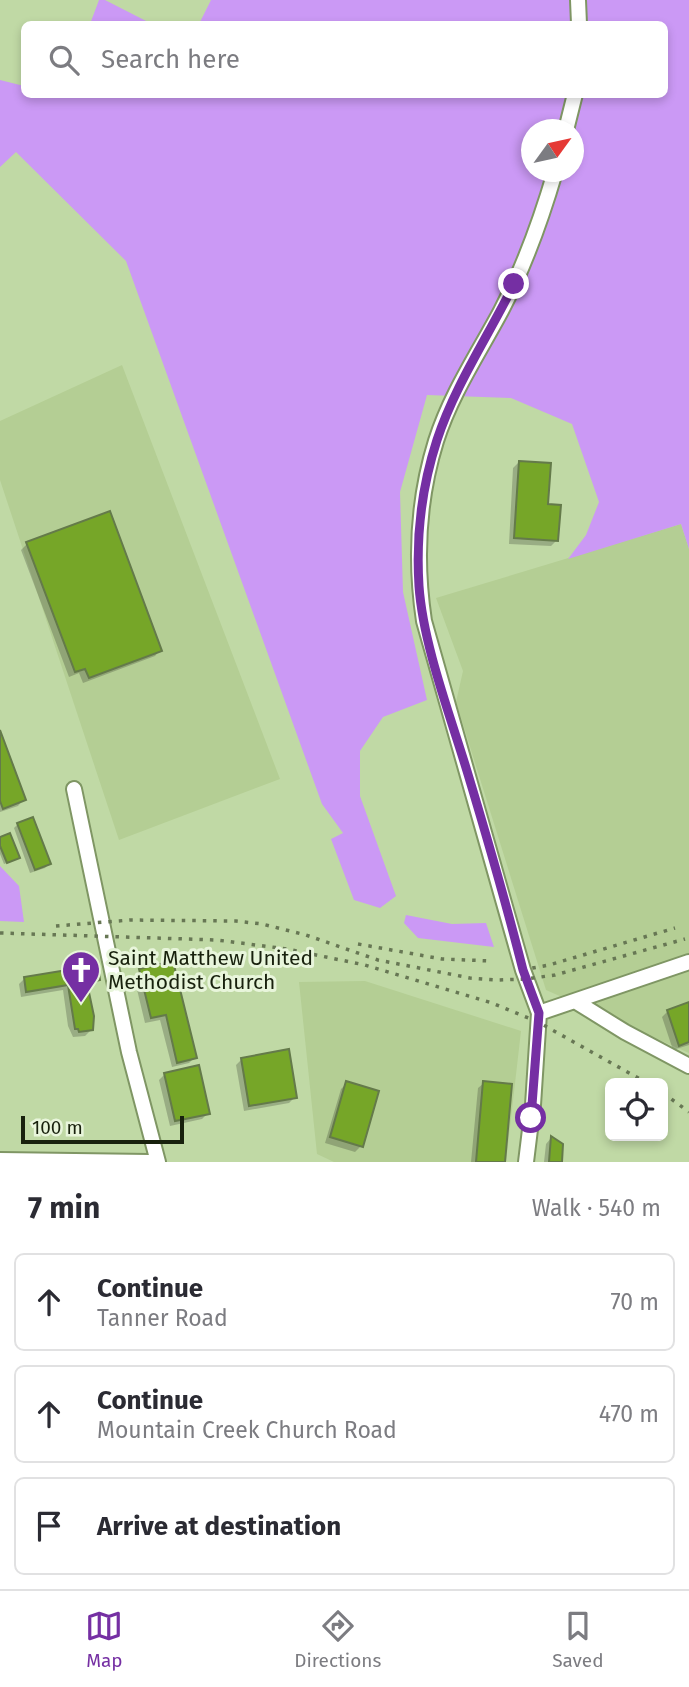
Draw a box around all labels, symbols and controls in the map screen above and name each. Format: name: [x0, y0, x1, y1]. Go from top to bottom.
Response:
search box: [21, 21, 668, 98]
icon: search: [45, 41, 83, 79]
text: Search here: [101, 44, 240, 75]
north arrow: [521, 119, 584, 182]
route end: [498, 268, 529, 299]
place label: Saint Matthew United Methodist Church: [108, 945, 313, 995]
church icon: Saint Matthew United Methodist Church: [60, 949, 102, 1004]
map controls: [605, 1078, 668, 1141]
button: locate: [605, 1078, 668, 1141]
route start: [515, 1102, 546, 1133]
scale bar: [21, 1113, 184, 1145]
text: 100 m: [32, 1116, 83, 1139]
text: 7 min: [28, 1190, 100, 1226]
text: Walk · 540 m: [532, 1194, 661, 1222]
text: Continue: [97, 1273, 203, 1304]
icon: ahead: [30, 1283, 68, 1321]
text: 70 m: [610, 1288, 659, 1316]
text: Tanner Road: [97, 1304, 228, 1332]
text: Continue: [97, 1385, 203, 1416]
icon: ahead: [30, 1395, 68, 1433]
text: 470 m: [599, 1400, 659, 1428]
text: Mountain Creek Church Road: [97, 1416, 397, 1444]
icon: arrive: [30, 1507, 68, 1545]
text: Arrive at destination: [97, 1511, 341, 1542]
tab: Map: [85, 1607, 123, 1672]
tab: Directions: [294, 1607, 381, 1672]
tab: Saved: [552, 1607, 604, 1672]

